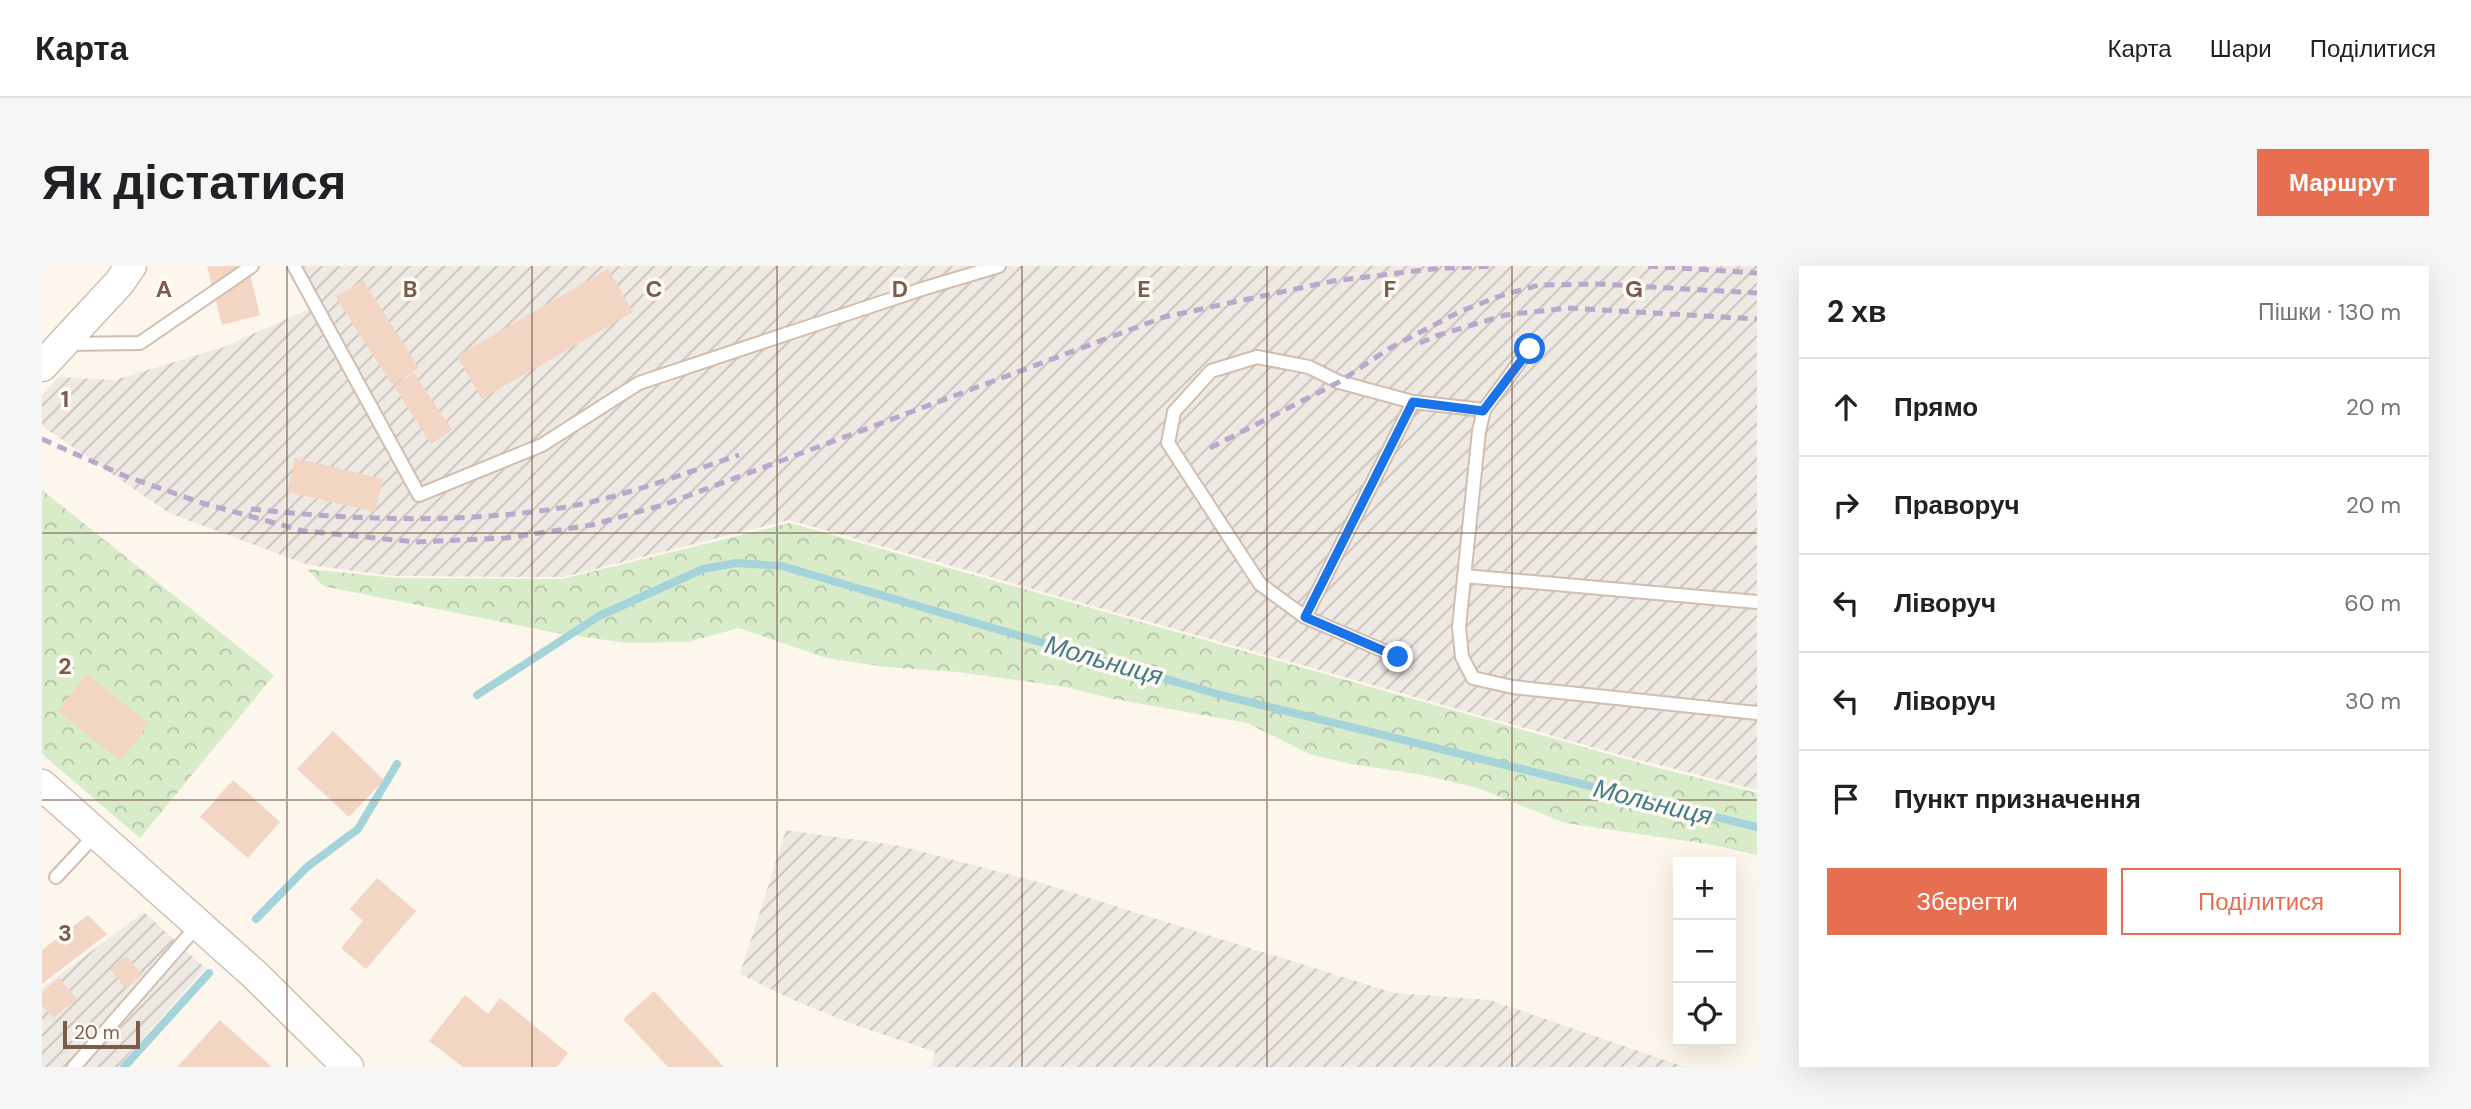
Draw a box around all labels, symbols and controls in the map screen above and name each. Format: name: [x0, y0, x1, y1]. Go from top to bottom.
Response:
text: Карта: [35, 27, 128, 70]
text: Карта: [2107, 33, 2172, 64]
text: Шари: [2210, 33, 2272, 64]
text: Поділитися: [2310, 33, 2436, 64]
button: Маршрут: [2257, 149, 2429, 216]
text: Як дістатися: [42, 150, 346, 214]
text: A: [156, 274, 172, 304]
text: B: [403, 274, 417, 304]
text: C: [646, 274, 662, 304]
text: D: [892, 274, 908, 304]
text: E: [1137, 274, 1151, 304]
text: F: [1384, 274, 1397, 304]
text: G: [1625, 274, 1643, 304]
text: 2 хв: [1827, 292, 1887, 331]
text: Пішки · 130 m: [2258, 297, 2401, 327]
route start: [1514, 333, 1545, 364]
text: 1: [61, 384, 69, 414]
icon: ahead: [1827, 388, 1865, 426]
text: Прямо: [1894, 390, 1978, 424]
text: 20 m: [2346, 392, 2401, 422]
icon: right: [1827, 486, 1865, 524]
text: Праворуч: [1894, 488, 2020, 522]
text: 20 m: [2346, 490, 2401, 520]
icon: left: [1827, 584, 1865, 622]
text: Ліворуч: [1894, 586, 1996, 620]
text: 60 m: [2344, 588, 2401, 618]
water label: Мольниця: [1041, 627, 1167, 693]
route end: [1382, 641, 1413, 672]
text: 2: [58, 651, 72, 681]
icon: left: [1827, 682, 1865, 720]
text: Ліворуч: [1894, 684, 1996, 718]
text: 30 m: [2345, 686, 2401, 716]
water label: Мольниця: [1590, 771, 1716, 833]
icon: arrive: [1827, 780, 1865, 818]
text: Пункт призначення: [1894, 782, 2141, 816]
map controls: [1673, 857, 1736, 1046]
button: +: [1673, 857, 1736, 920]
button: Зберегти: [1827, 868, 2107, 935]
button: Поділитися: [2121, 868, 2401, 935]
text: 3: [58, 918, 72, 948]
button: −: [1673, 920, 1736, 983]
button: locate: [1673, 983, 1736, 1046]
scale bar: [63, 1018, 140, 1050]
text: 20 m: [74, 1020, 120, 1045]

